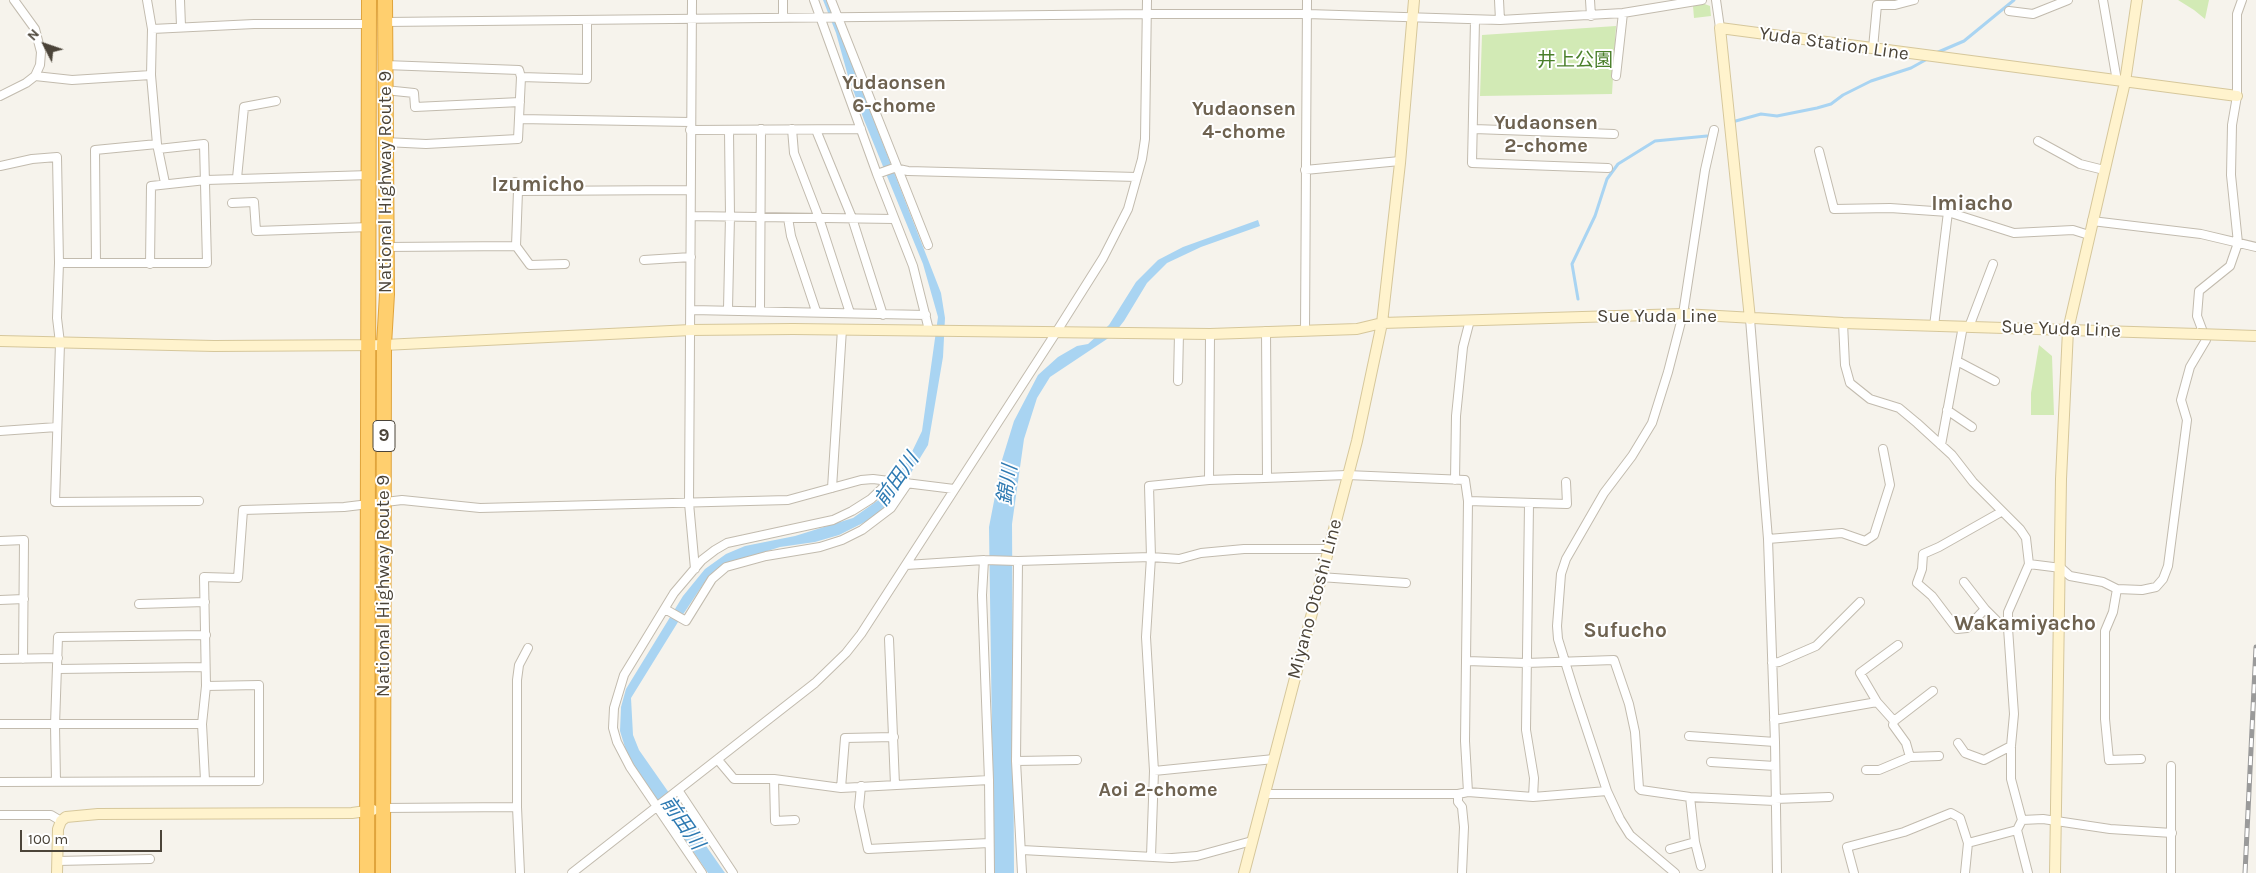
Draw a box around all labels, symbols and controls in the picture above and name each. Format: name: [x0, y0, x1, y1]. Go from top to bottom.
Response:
north arrow: [20, 20, 70, 70]
street label: Yuda Station Line: [1758, 22, 1910, 66]
text: N: [24, 25, 43, 44]
park label: 井上公園: [1537, 50, 1613, 72]
street label: National Highway Route 9: [375, 71, 397, 293]
district label: Yudaonsen 6-chome: [842, 71, 946, 118]
district label: Yudaonsen 4-chome: [1192, 97, 1296, 144]
district label: Yudaonsen 2-chome: [1494, 111, 1598, 158]
district label: Izumicho: [492, 172, 584, 198]
district label: Imiacho: [1931, 191, 2013, 217]
street label: Sue Yuda Line: [1597, 306, 1717, 328]
street label: Sue Yuda Line: [2001, 316, 2121, 342]
road number: 9: [373, 421, 395, 452]
water label: 前田川: [870, 449, 924, 511]
water label: 錦川: [993, 464, 1023, 506]
street label: National Highway Route 9: [373, 475, 395, 697]
street label: Miyano Otoshi Line: [1283, 517, 1347, 681]
district label: Wakamiyacho: [1954, 611, 2096, 637]
district label: Sufucho: [1583, 618, 1667, 644]
district label: Aoi 2-chome: [1099, 778, 1217, 802]
water label: 前田川: [655, 792, 709, 854]
scale bar: [22, 820, 165, 852]
text: 100 m: [28, 830, 68, 848]

